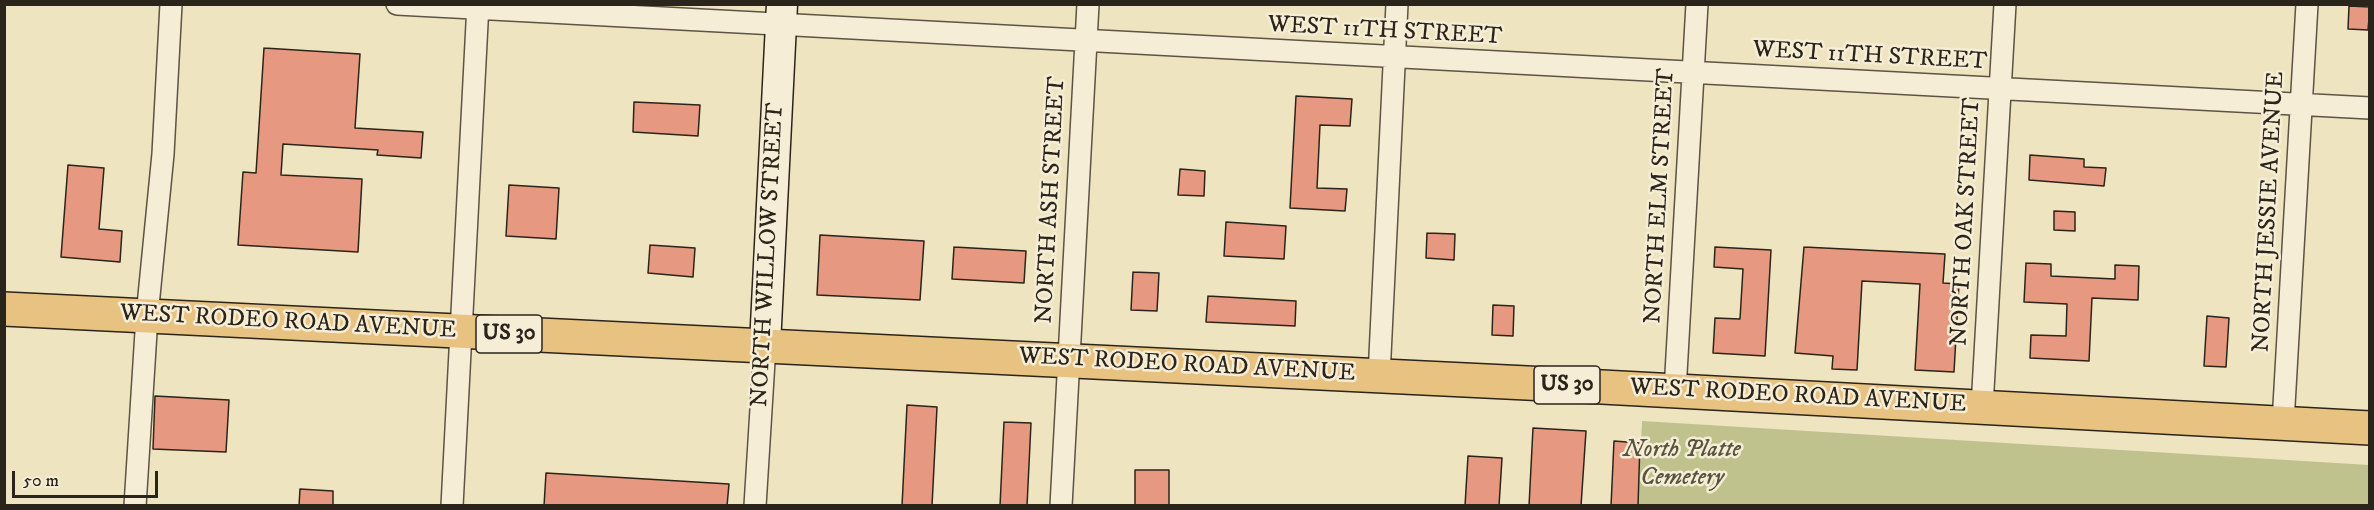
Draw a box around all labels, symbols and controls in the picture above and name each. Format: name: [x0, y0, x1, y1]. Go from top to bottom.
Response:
street label: WEST 11TH STREET: [1267, 11, 1503, 53]
street label: WEST 11TH STREET: [1752, 36, 1988, 78]
street label: NORTH ELM STREET: [1640, 67, 1682, 325]
street label: NORTH JESSIE AVENUE: [2248, 71, 2292, 353]
street label: NORTH ASH STREET: [1031, 76, 1073, 324]
street label: NORTH OAK STREET: [1946, 97, 1988, 347]
street label: NORTH WILLOW STREET: [747, 102, 791, 408]
street label: WEST RODEO ROAD AVENUE: [119, 300, 457, 346]
road number: US 30: [476, 315, 542, 353]
street label: WEST RODEO ROAD AVENUE: [1018, 343, 1356, 389]
road number: US 30: [1534, 366, 1600, 404]
street label: WEST RODEO ROAD AVENUE: [1629, 374, 1967, 420]
park label: North Platte Cemetery: [1623, 437, 1741, 493]
scale bar: [15, 459, 160, 497]
text: 50 m: [23, 470, 59, 492]

